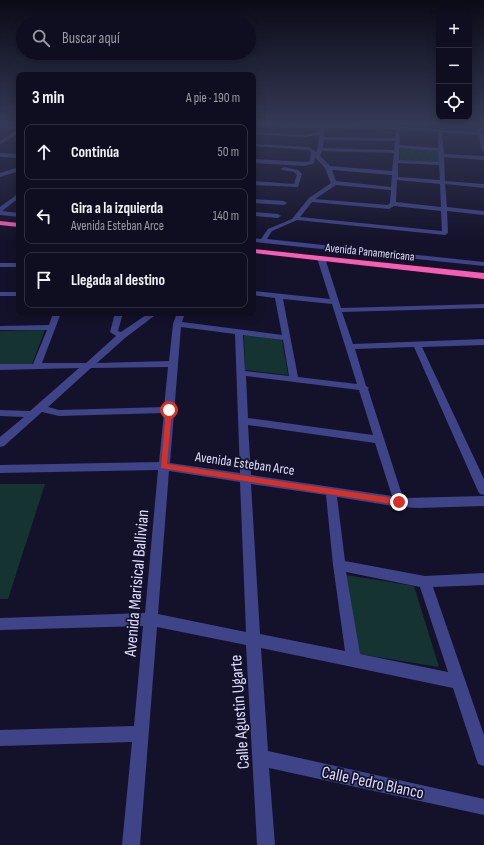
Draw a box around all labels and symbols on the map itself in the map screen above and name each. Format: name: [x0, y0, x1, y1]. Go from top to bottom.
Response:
street label: Avenida Panamericana: [324, 240, 416, 265]
route start: [160, 401, 178, 419]
street label: Avenida Esteban Arce: [193, 448, 296, 479]
route end: [390, 493, 408, 511]
street label: Avenida Marisical Ballivian: [121, 509, 153, 658]
street label: Calle Agustin Ugarte: [226, 654, 254, 770]
street label: Calle Pedro Blanco: [320, 762, 426, 804]

